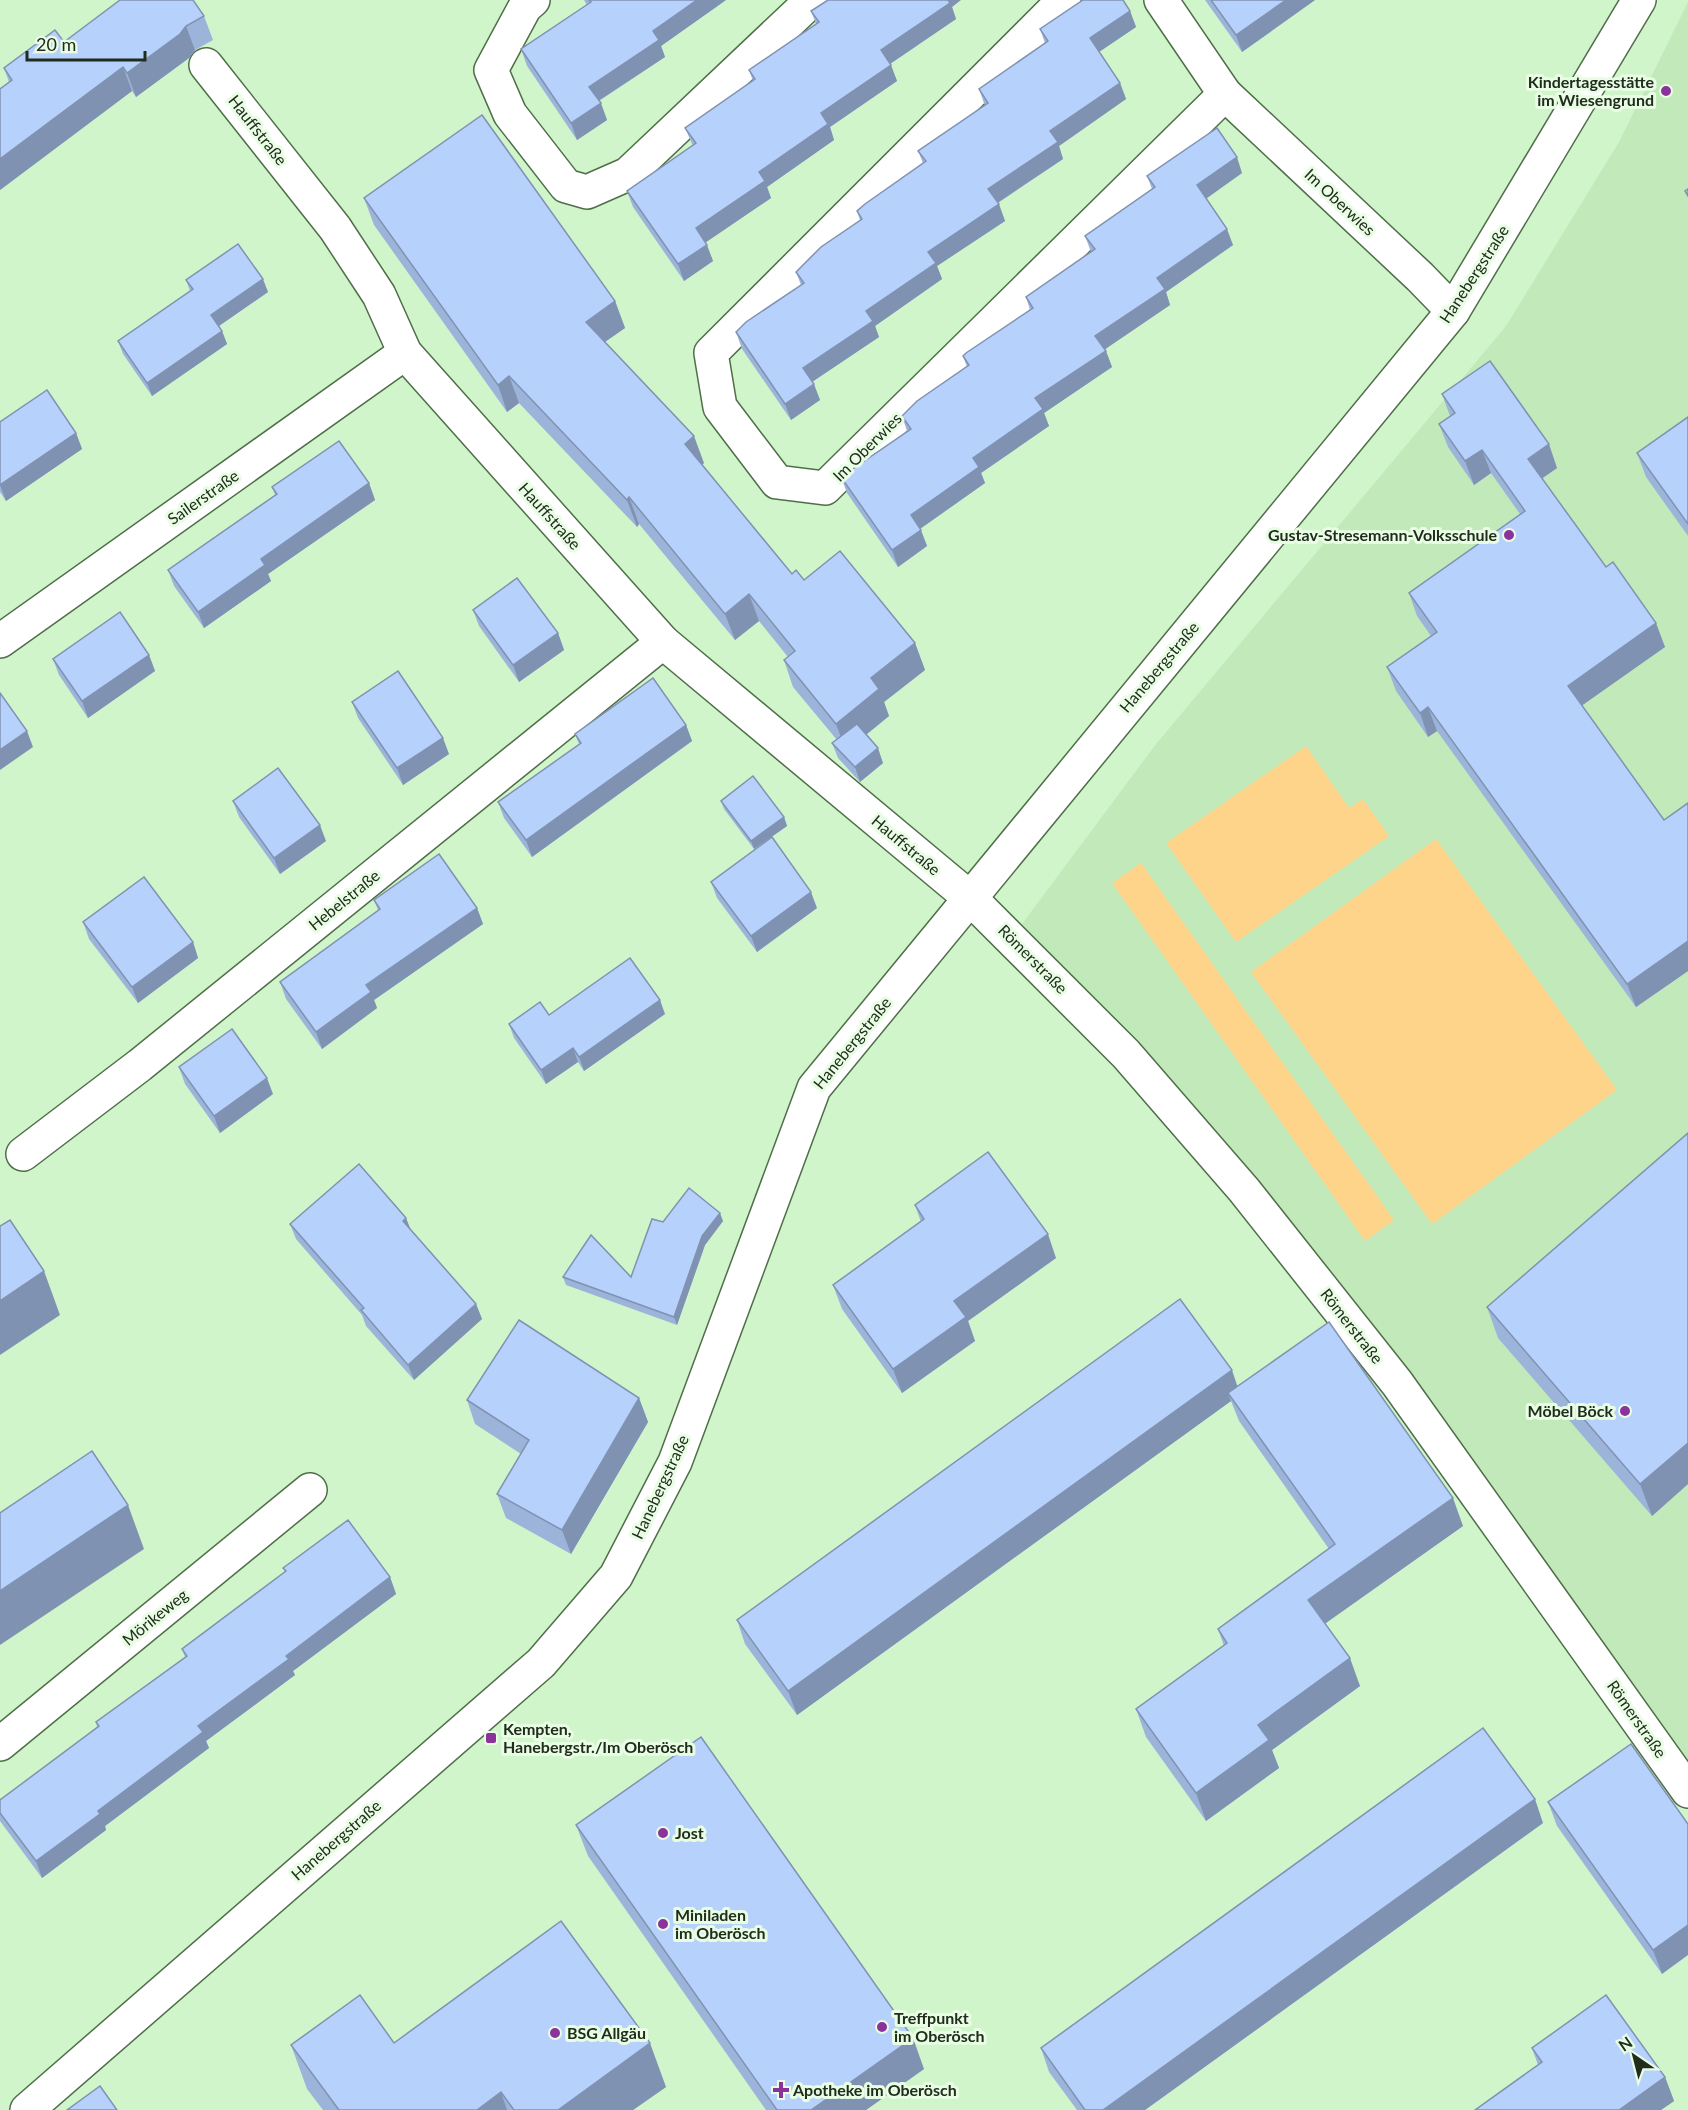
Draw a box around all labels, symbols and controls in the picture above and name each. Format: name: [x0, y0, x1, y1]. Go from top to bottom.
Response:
scale bar: [27, 24, 146, 62]
text: 20 m: [36, 33, 76, 55]
place label: Kindertagesstätte im Wiesengrund: [1528, 72, 1654, 109]
marker: Kindertagesstätte im Wiesengrund: [1659, 84, 1673, 98]
street label: Hauffstraße: [225, 91, 292, 168]
street label: Im Oberwies: [1301, 164, 1380, 239]
street label: Hanebergstraße: [1435, 221, 1512, 326]
street label: Im Oberwies: [828, 408, 905, 485]
street label: Sailerstraße: [164, 465, 242, 528]
street label: Hauffstraße: [515, 478, 585, 553]
place label: Gustav-Stresemann-Volksschule: [1268, 525, 1497, 544]
marker: Gustav-Stresemann-Volksschule: [1502, 528, 1516, 542]
street label: Hanebergstraße: [1115, 617, 1202, 716]
street label: Hauffstraße: [868, 810, 944, 879]
street label: Hebelstraße: [304, 865, 383, 934]
street label: Römerstraße: [995, 920, 1072, 997]
street label: Hanebergstraße: [809, 993, 894, 1092]
street label: Römerstraße: [1317, 1284, 1388, 1367]
place label: Möbel Böck: [1528, 1401, 1613, 1420]
marker: Möbel Böck: [1618, 1404, 1632, 1418]
street label: Hanebergstraße: [627, 1432, 692, 1542]
street label: Mörikeweg: [118, 1584, 191, 1649]
street label: Römerstraße: [1604, 1676, 1671, 1761]
place label: Kempten, Hanebergstr./Im Oberösch: [503, 1719, 693, 1756]
marker: Kempten, Hanebergstr./Im Oberösch: [484, 1731, 498, 1745]
street label: Hanebergstraße: [287, 1795, 384, 1884]
place label: Jost: [675, 1823, 704, 1842]
marker: Jost: [656, 1826, 670, 1840]
place label: Miniladen im Oberösch: [675, 1905, 765, 1942]
marker: Miniladen im Oberösch: [656, 1917, 670, 1931]
place label: Treffpunkt im Oberösch: [894, 2008, 984, 2045]
marker: Treffpunkt im Oberösch: [875, 2020, 889, 2034]
place label: BSG Allgäu: [567, 2023, 646, 2042]
marker: BSG Allgäu: [548, 2026, 562, 2040]
north arrow: [1604, 2026, 1664, 2086]
text: N: [1615, 2032, 1636, 2055]
place label: Apotheke im Oberösch: [792, 2080, 957, 2099]
marker: Apotheke im Oberösch: [774, 2083, 788, 2097]

